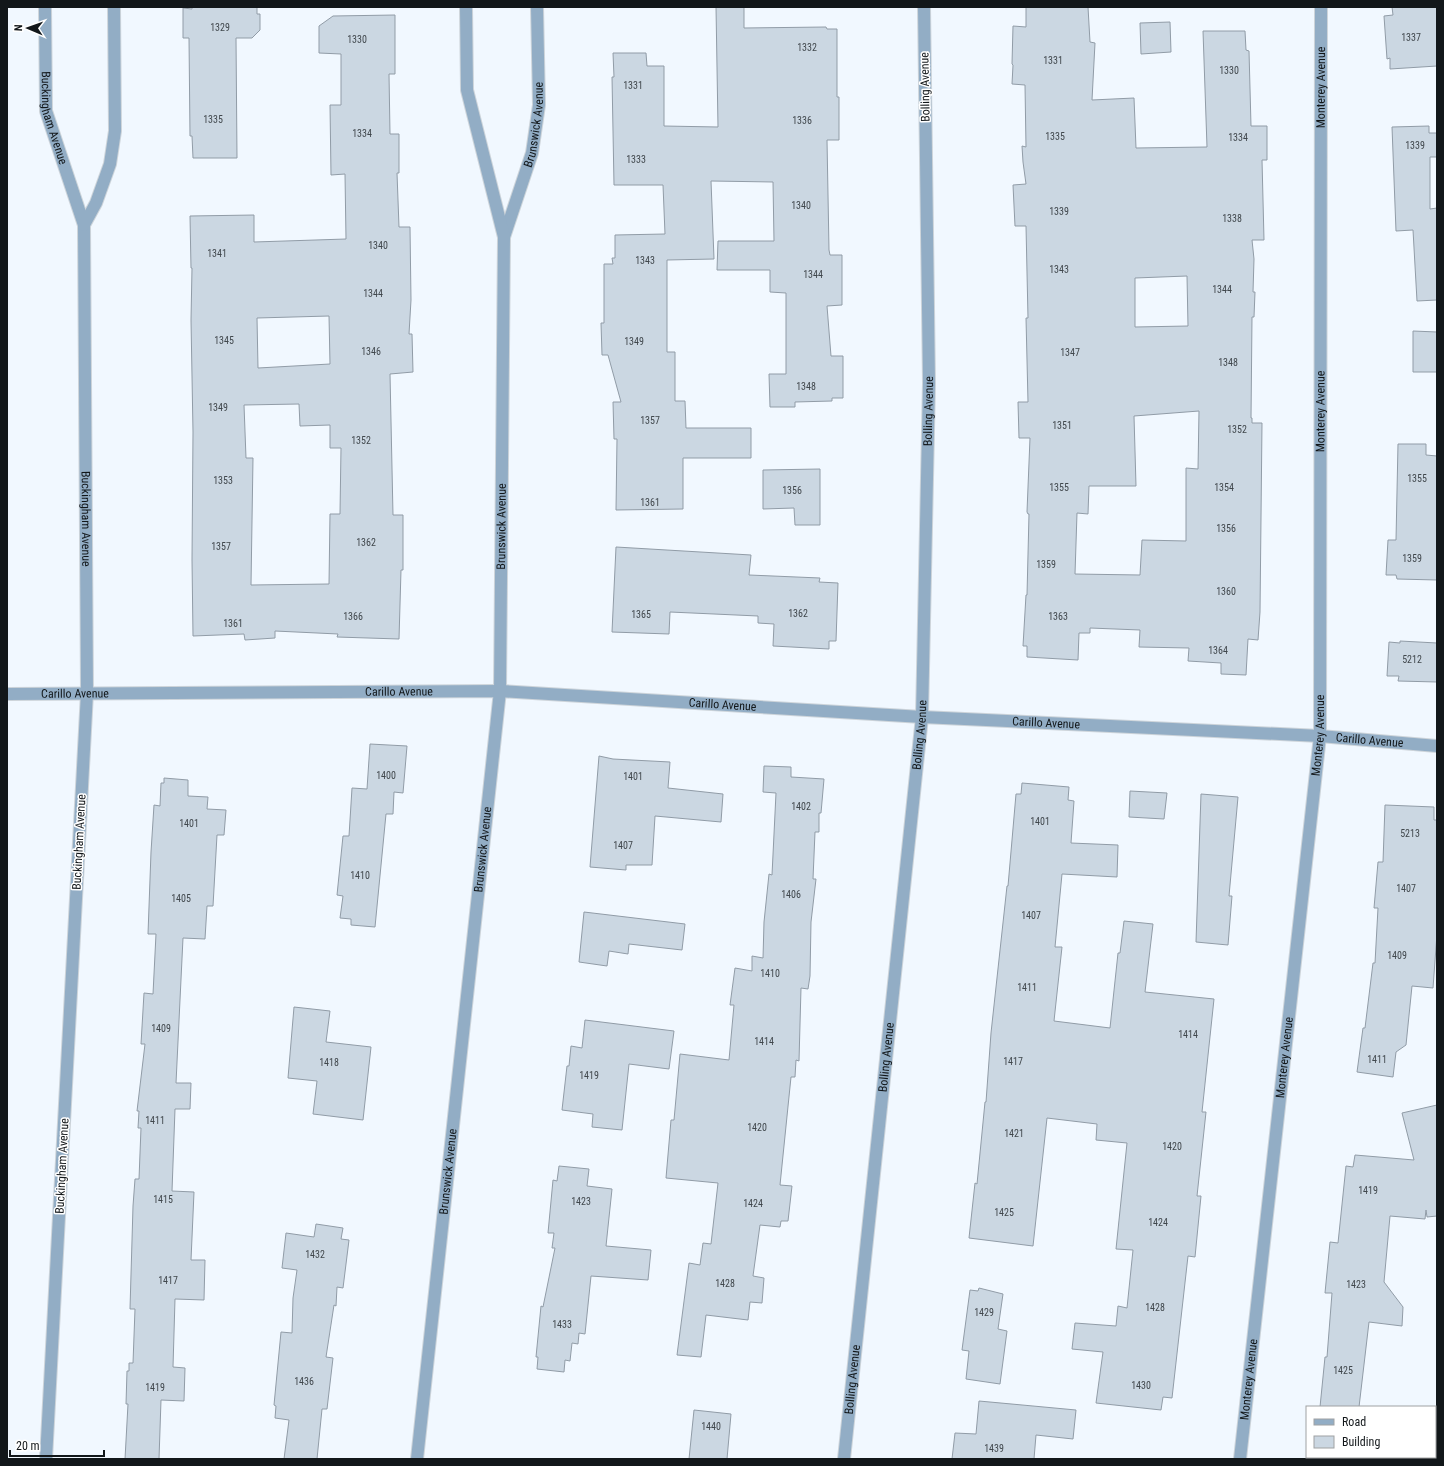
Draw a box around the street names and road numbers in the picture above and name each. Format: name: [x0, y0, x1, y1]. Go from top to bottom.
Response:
street label: Monterey Avenue: [1314, 46, 1328, 128]
street label: Bolling Avenue: [917, 52, 933, 122]
street label: Buckingham Avenue: [39, 71, 70, 167]
street label: Brunswick Avenue: [521, 81, 546, 169]
street label: Monterey Avenue: [1313, 370, 1328, 452]
street label: Bolling Avenue: [921, 376, 936, 446]
street label: Buckingham Avenue: [79, 471, 93, 567]
street label: Brunswick Avenue: [494, 483, 509, 570]
street label: Carillo Avenue: [365, 684, 433, 699]
street label: Carillo Avenue: [41, 686, 109, 701]
street label: Monterey Avenue: [1309, 694, 1327, 777]
street label: Carillo Avenue: [688, 696, 757, 714]
street label: Bolling Avenue: [909, 700, 929, 771]
street label: Carillo Avenue: [1012, 714, 1081, 732]
street label: Carillo Avenue: [1335, 730, 1404, 750]
street label: Buckingham Avenue: [70, 793, 89, 890]
street label: Brunswick Avenue: [471, 806, 494, 893]
street label: Monterey Avenue: [1273, 1016, 1296, 1099]
street label: Bolling Avenue: [876, 1021, 897, 1093]
street label: Buckingham Avenue: [53, 1117, 72, 1214]
street label: Brunswick Avenue: [436, 1128, 460, 1215]
street label: Monterey Avenue: [1237, 1338, 1260, 1421]
street label: Bolling Avenue: [842, 1344, 863, 1415]

